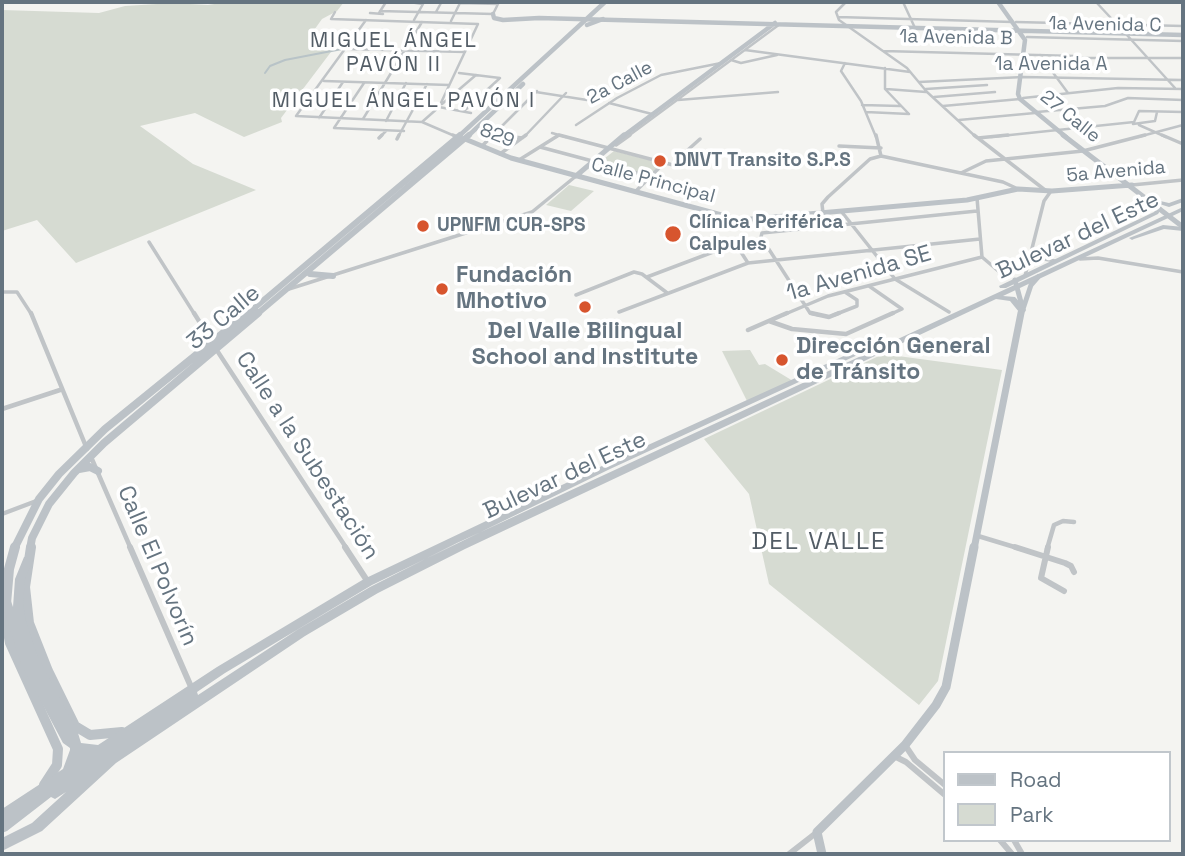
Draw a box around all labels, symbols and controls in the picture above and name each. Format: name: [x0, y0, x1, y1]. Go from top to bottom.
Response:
street label: 1a Avenida C: [1048, 13, 1162, 37]
street label: 1a Avenida B: [899, 26, 1013, 50]
district label: MIGUEL ÁNGEL PAVÓN II: [311, 28, 477, 78]
street label: 1a Avenida A: [995, 54, 1107, 76]
street label: 2a Calle: [583, 56, 657, 110]
street label: 27 Calle: [1035, 86, 1105, 148]
district label: MIGUEL ÁNGEL PAVÓN I: [274, 88, 534, 114]
street label: 829: [477, 119, 517, 153]
place label: DNVT Transito S.P.S: [674, 150, 851, 172]
marker: DNVT Transito S.P.S: [652, 153, 668, 169]
street label: Calle Principal: [589, 154, 717, 208]
street label: 5a Avenida: [1066, 156, 1166, 188]
street label: Bulevar del Este: [992, 186, 1164, 286]
place label: Clínica Periférica Calpules: [689, 212, 843, 256]
place label: UPNFM CUR-SPS: [437, 215, 585, 237]
marker: UPNFM CUR-SPS: [415, 218, 431, 234]
marker: Clínica Periférica Calpules: [663, 224, 683, 244]
street label: 1a Avenida SE: [784, 240, 934, 308]
place label: Fundación Mhotivo: [456, 262, 572, 316]
street label: 33 Calle: [182, 280, 266, 356]
marker: Fundación Mhotivo: [434, 281, 450, 297]
marker: Del Valle Bilingual School and Institute: [577, 299, 593, 315]
place label: Del Valle Bilingual School and Institute: [472, 318, 698, 372]
place label: Dirección General de Tránsito: [796, 333, 991, 387]
street label: Calle a la Subestación: [229, 347, 385, 565]
marker: Dirección General de Tránsito: [774, 352, 790, 368]
street label: Bulevar del Este: [479, 426, 651, 526]
street label: Calle El Polvorín: [111, 482, 203, 650]
district label: DEL VALLE: [753, 528, 885, 556]
legend: [944, 751, 1171, 842]
text: Road: [1010, 766, 1062, 793]
text: Park: [1010, 801, 1054, 828]

